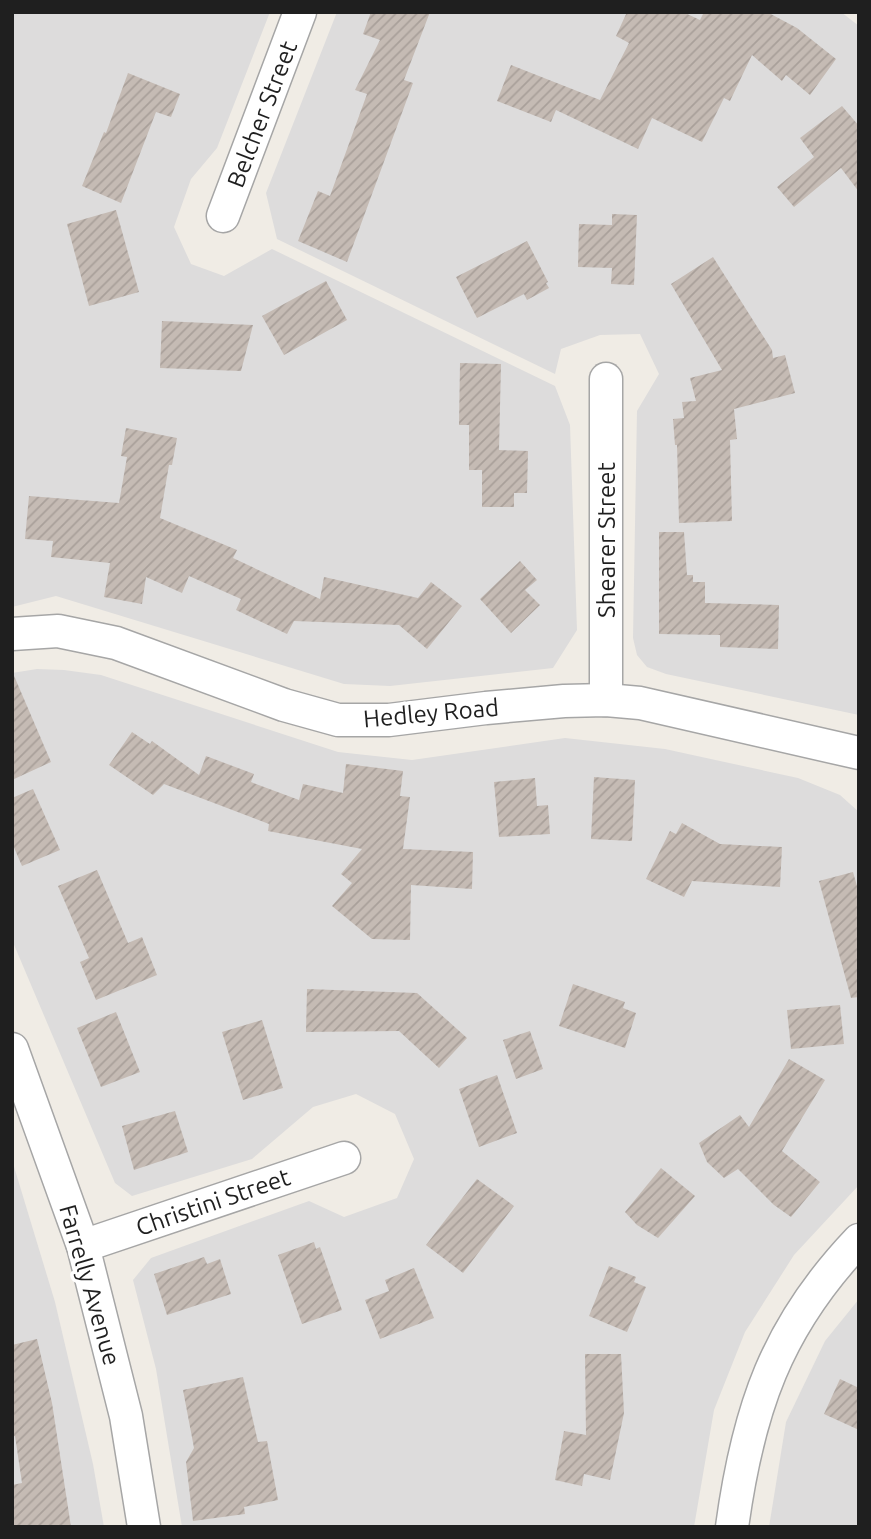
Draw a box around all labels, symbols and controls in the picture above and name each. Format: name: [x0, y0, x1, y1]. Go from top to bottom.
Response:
street label: Belcher Street: [222, 37, 302, 191]
street label: Shearer Street: [593, 462, 620, 618]
street label: Hedley Road: [362, 694, 500, 732]
street label: Christini Street: [132, 1163, 294, 1241]
street label: Farrelly Avenue: [54, 1202, 126, 1368]

